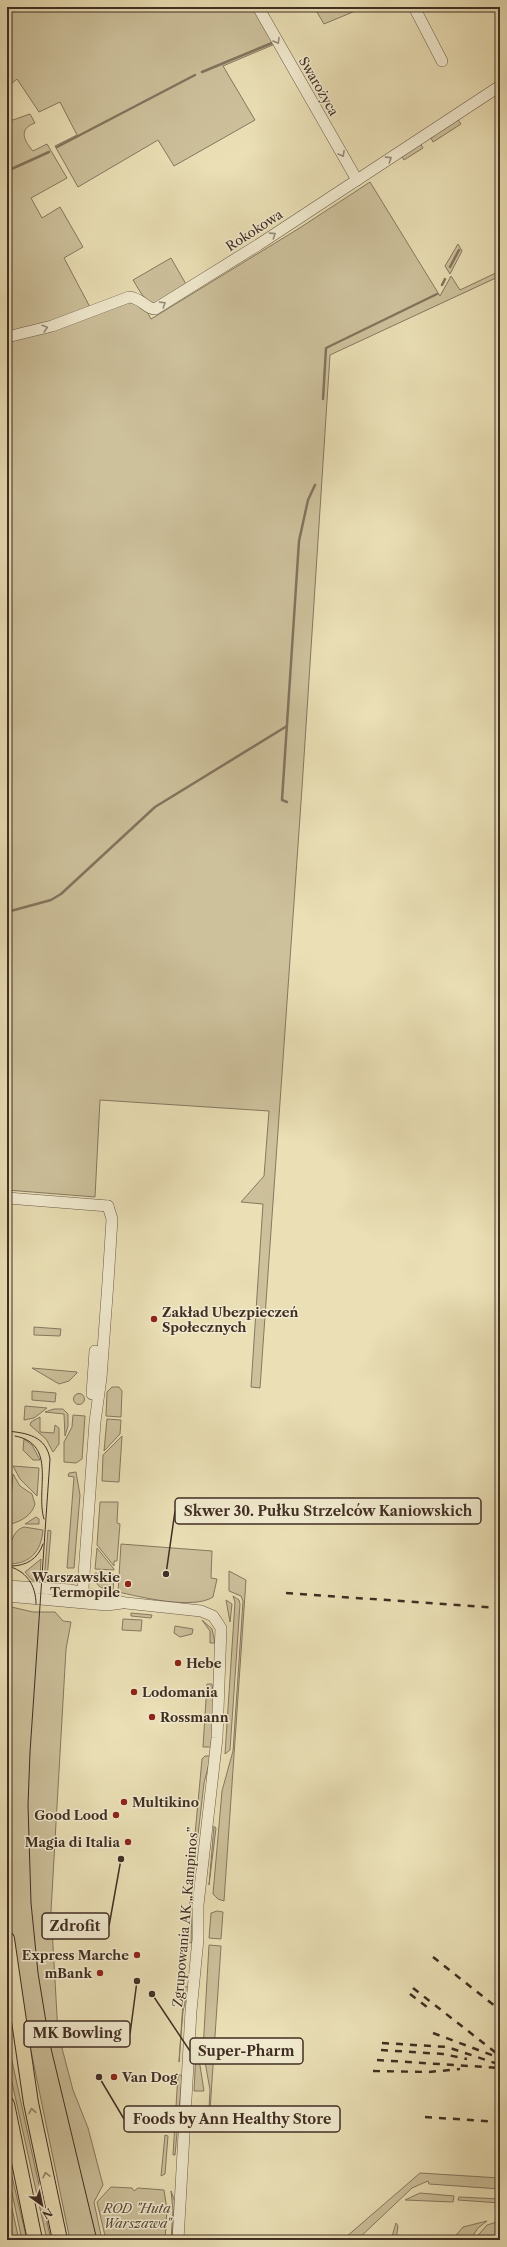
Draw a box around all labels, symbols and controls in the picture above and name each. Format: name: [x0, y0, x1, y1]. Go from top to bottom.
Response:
one-way arrow: [273, 37, 280, 44]
street label: Swarożyca: [296, 54, 342, 118]
one-way arrow: [337, 150, 344, 157]
one-way arrow: [385, 156, 392, 163]
street label: Rokokowa: [223, 206, 285, 254]
one-way arrow: [269, 232, 276, 240]
one-way arrow: [159, 301, 166, 309]
one-way arrow: [41, 324, 48, 333]
place label: Zakład Ubezpieczeń Społecznych: [162, 1304, 299, 1335]
marker: Zakład Ubezpieczeń Społecznych: [149, 1314, 159, 1324]
callout: Skwer 30. Pułku Strzelców Kaniowskich: [175, 1498, 481, 1524]
text: Skwer 30. Pułku Strzelców Kaniowskich: [184, 1502, 473, 1520]
place label: Warszawskie Termopile: [31, 1569, 120, 1600]
marker: Warszawskie Termopile: [123, 1579, 133, 1589]
place label: Hebe: [186, 1655, 222, 1671]
marker: Hebe: [173, 1658, 183, 1668]
place label: Lodomania: [142, 1684, 218, 1700]
marker: Lodomania: [129, 1687, 139, 1697]
place label: Rossmann: [160, 1709, 229, 1725]
marker: Rossmann: [147, 1712, 157, 1722]
place label: Multikino: [132, 1794, 199, 1810]
marker: Multikino: [119, 1797, 129, 1807]
place label: Good Lood: [34, 1807, 108, 1823]
marker: Good Lood: [111, 1810, 121, 1820]
street label: Zgrupowania AK „Kampinos”: [169, 1826, 201, 2008]
place label: Magia di Italia: [25, 1834, 120, 1850]
marker: Magia di Italia: [123, 1837, 133, 1847]
callout: Zdrofit: [42, 1913, 109, 1939]
text: Zdrofit: [50, 1917, 101, 1935]
place label: Express Marche: [22, 1947, 129, 1963]
marker: Express Marche: [132, 1950, 142, 1960]
place label: mBank: [44, 1965, 92, 1981]
marker: mBank: [95, 1968, 105, 1978]
callout: MK Bowling: [24, 2021, 130, 2047]
text: MK Bowling: [32, 2024, 122, 2042]
callout: Super-Pharm: [190, 2038, 303, 2064]
text: Super-Pharm: [198, 2042, 294, 2060]
place label: Van Dog: [121, 2069, 178, 2085]
marker: Van Dog: [109, 2072, 119, 2082]
callout: Foods by Ann Healthy Store: [124, 2106, 340, 2132]
one-way arrow: [29, 2108, 37, 2114]
text: Foods by Ann Healthy Store: [133, 2110, 331, 2128]
one-way arrow: [42, 2171, 50, 2178]
north arrow: [22, 2185, 62, 2225]
park label: ROD "Huta Warszawa": [102, 2200, 173, 2231]
text: N: [39, 2205, 55, 2222]

